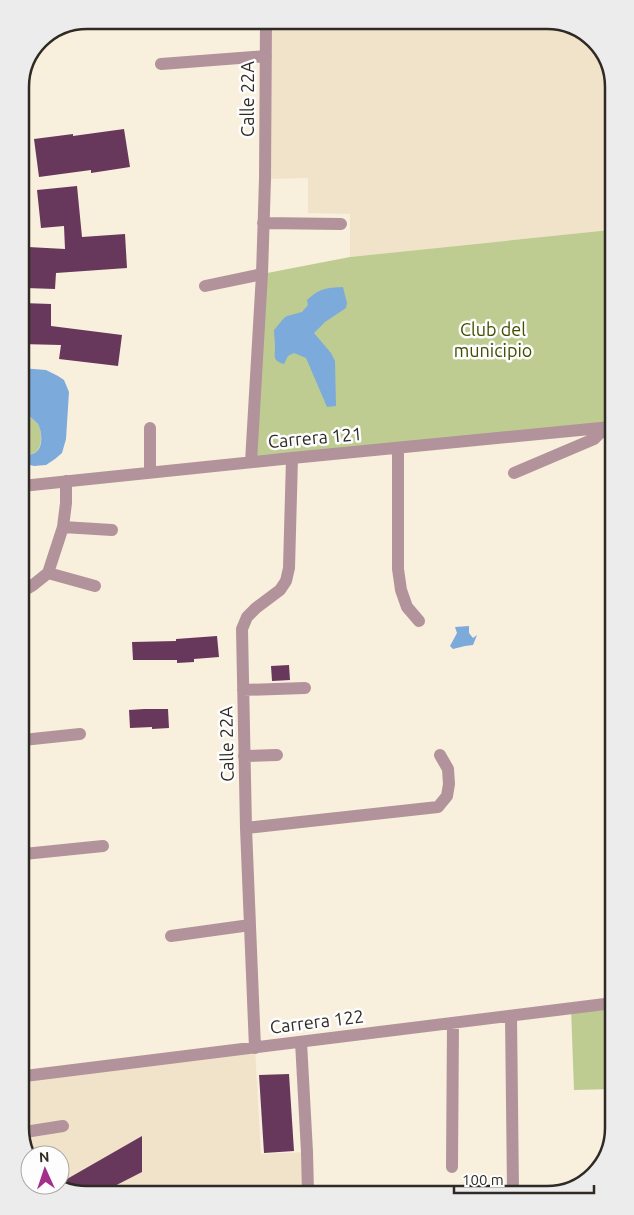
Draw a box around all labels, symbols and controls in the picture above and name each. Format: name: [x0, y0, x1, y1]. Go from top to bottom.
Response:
street label: Calle 22A: [237, 61, 257, 137]
park label: Club del municipio: [454, 319, 532, 360]
street label: Carrera 121: [267, 423, 363, 451]
street label: Calle 22A: [215, 706, 237, 782]
street label: Carrera 122: [269, 1005, 365, 1037]
north arrow: [20, 1145, 70, 1195]
text: N: [39, 1149, 50, 1165]
scale bar: [454, 1162, 594, 1194]
text: 100 m: [462, 1171, 504, 1188]

